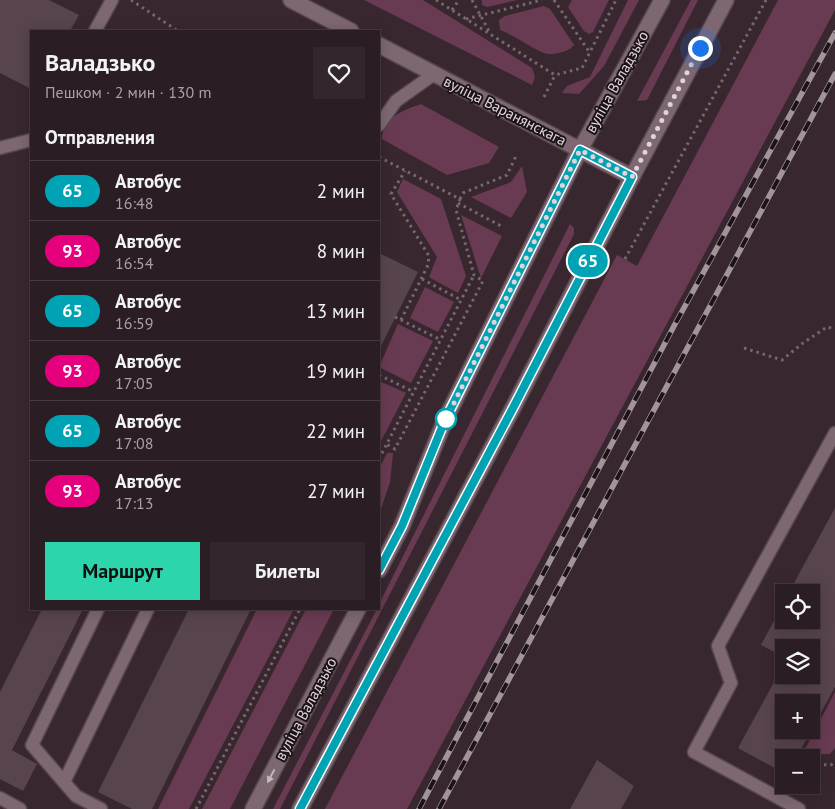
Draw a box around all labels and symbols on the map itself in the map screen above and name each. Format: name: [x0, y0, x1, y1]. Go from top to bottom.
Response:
street label: вуліца Валадзько: [581, 28, 652, 136]
your location: [688, 36, 713, 61]
street label: вуліца Варанянскага: [441, 71, 570, 150]
line badge: 65: [566, 245, 610, 277]
unlabelled marker: [435, 408, 457, 430]
street label: вуліца Валадзько: [271, 654, 341, 763]
one-way arrow: [267, 769, 275, 783]

